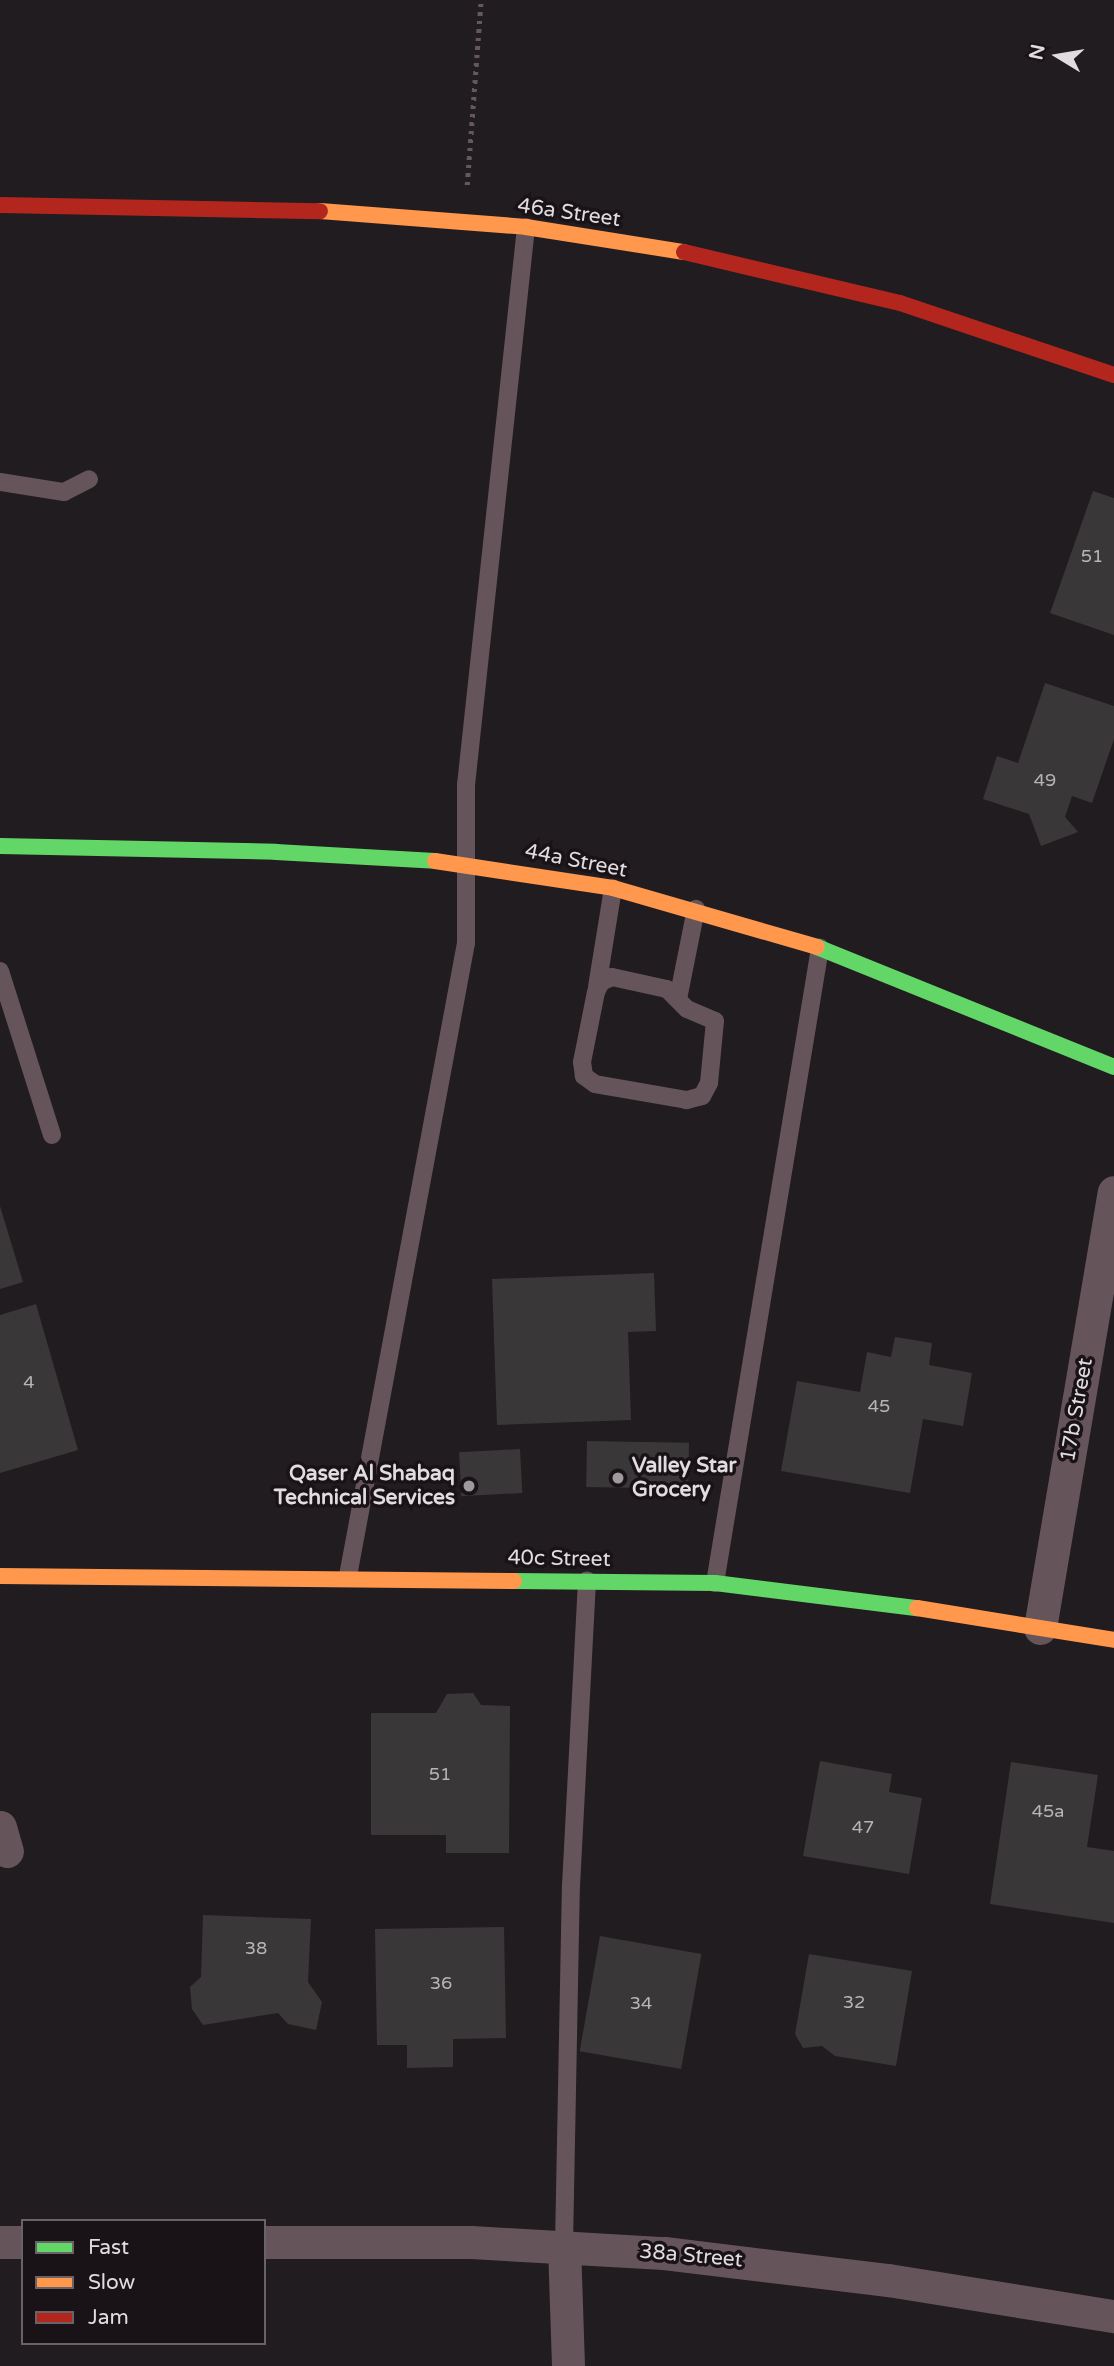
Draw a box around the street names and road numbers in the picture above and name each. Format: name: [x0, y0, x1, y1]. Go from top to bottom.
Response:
street label: 46a Street: [516, 193, 622, 233]
street label: 44a Street: [523, 839, 629, 883]
street label: 17b Street: [1055, 1356, 1099, 1464]
street label: 40c Street: [507, 1546, 611, 1572]
street label: 38a Street: [638, 2239, 744, 2273]

